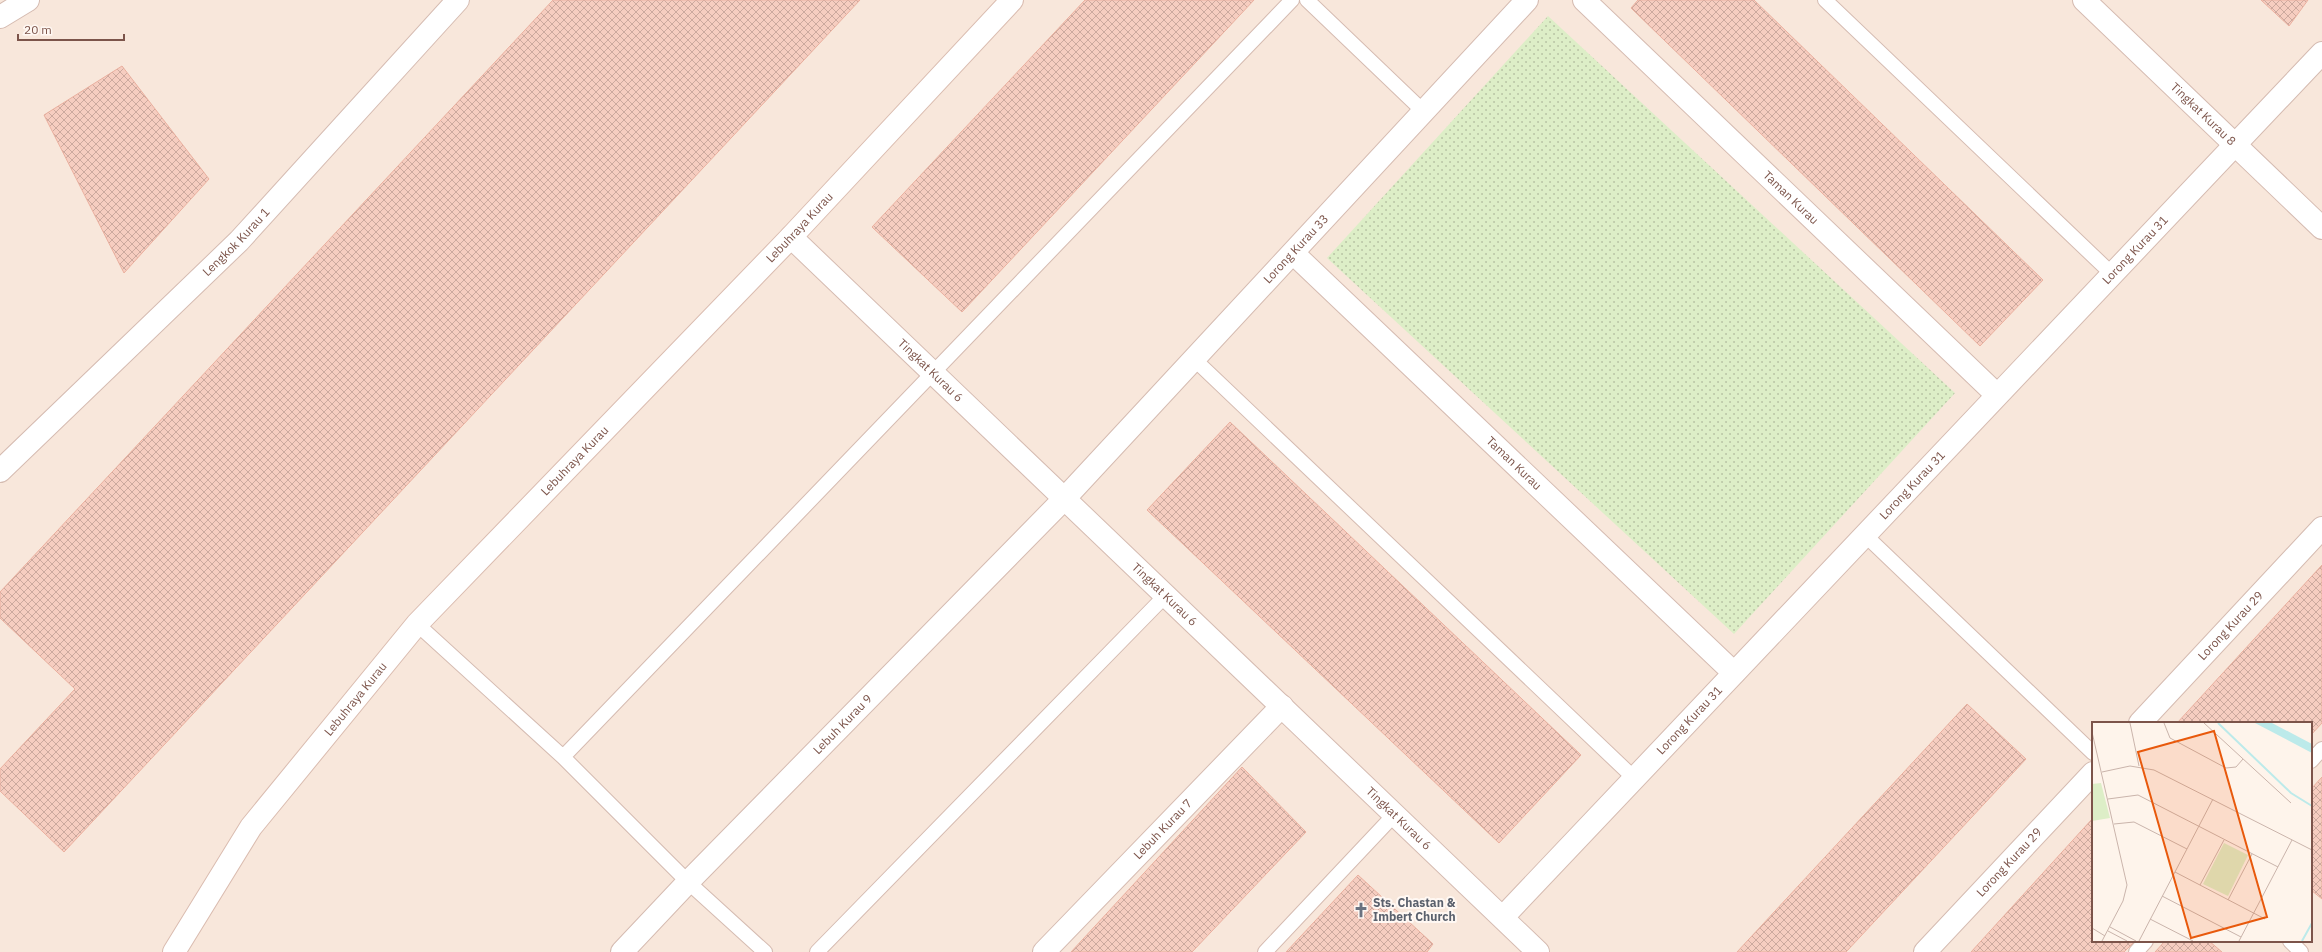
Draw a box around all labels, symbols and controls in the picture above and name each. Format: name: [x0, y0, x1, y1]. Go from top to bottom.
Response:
scale bar: [18, 16, 124, 42]
text: 20 m: [24, 22, 52, 37]
street label: Tingkat Kurau 8: [2168, 79, 2239, 149]
street label: Taman Kurau: [1760, 167, 1822, 227]
street label: Lebuhraya Kurau: [763, 189, 836, 265]
street label: Lengkok Kurau 1: [199, 204, 273, 279]
street label: Lorong Kurau 33: [1260, 211, 1331, 286]
street label: Lorong Kurau 31: [2099, 212, 2171, 287]
street label: Tingkat Kurau 6: [895, 335, 967, 405]
street label: Lebuhraya Kurau: [537, 423, 611, 498]
street label: Taman Kurau: [1483, 433, 1545, 493]
street label: Lorong Kurau 31: [1876, 447, 1948, 522]
street label: Tingkat Kurau 6: [1129, 559, 1201, 629]
street label: Lorong Kurau 29: [2195, 588, 2266, 663]
street label: Lebuhraya Kurau: [321, 659, 390, 739]
street label: Lorong Kurau 31: [1653, 683, 1725, 757]
street label: Lebuh Kurau 9: [810, 691, 875, 757]
inset map: [2092, 722, 2312, 942]
street label: Tingkat Kurau 6: [1363, 783, 1435, 853]
street label: Lebuh Kurau 7: [1130, 796, 1195, 862]
street label: Lorong Kurau 29: [1973, 824, 2045, 900]
place label: Sts. Chastan & Imbert Church: [1373, 895, 1456, 924]
church icon: Sts. Chastan & Imbert Church: [1352, 901, 1370, 919]

